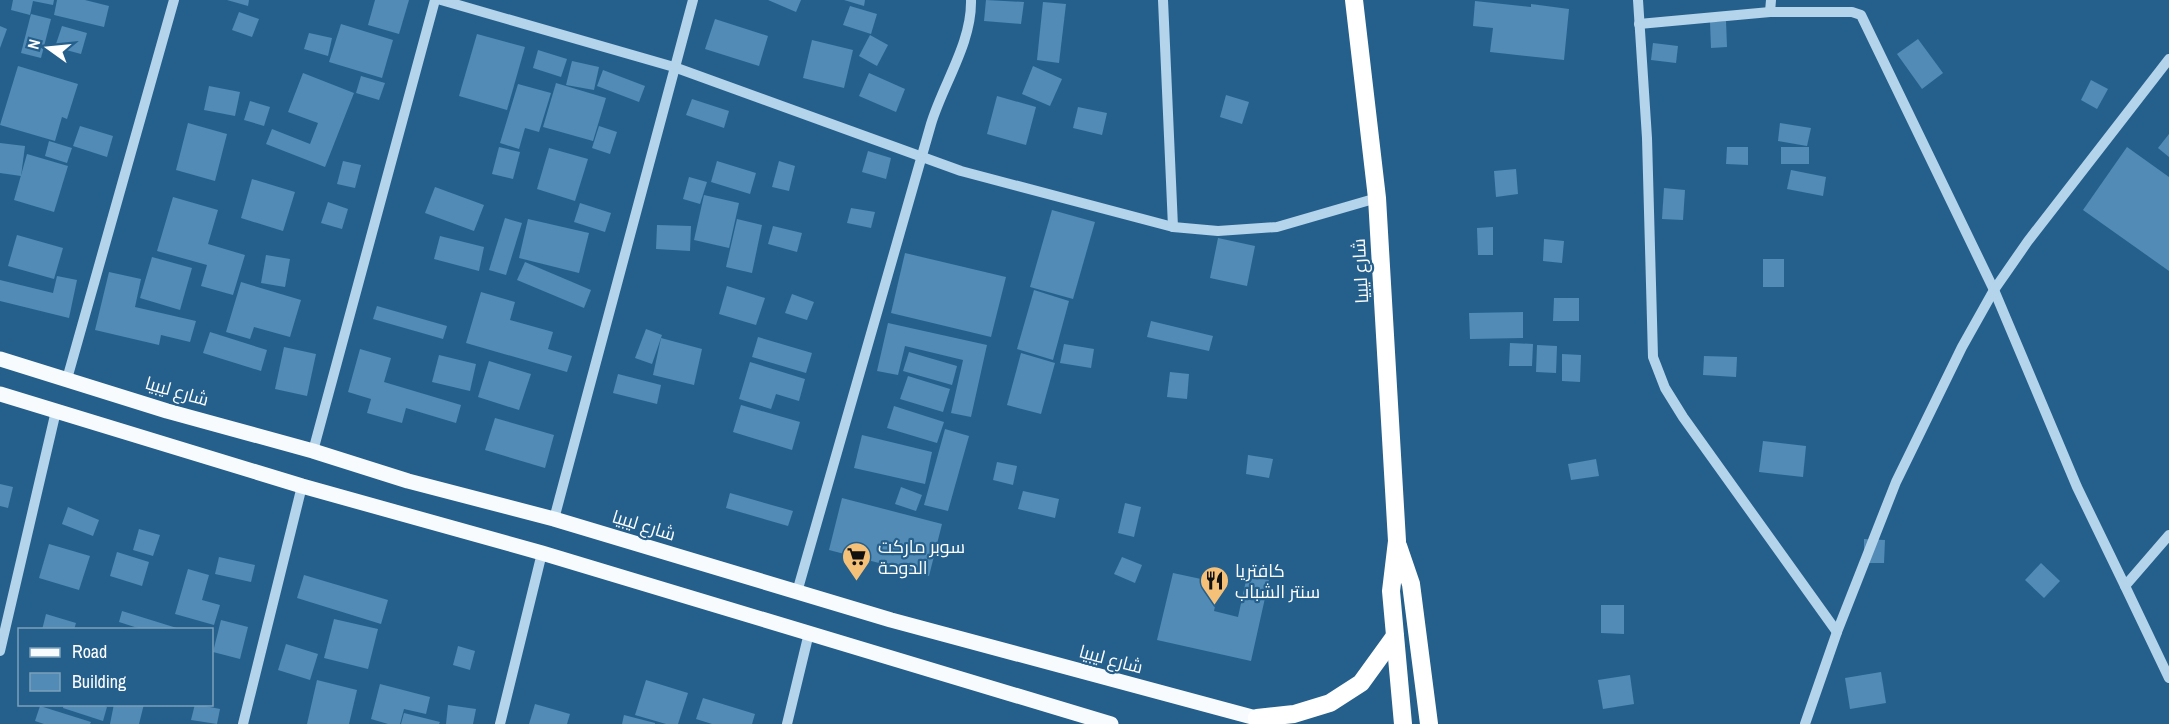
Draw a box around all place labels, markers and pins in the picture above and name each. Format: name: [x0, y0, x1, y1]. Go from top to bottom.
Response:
place label: سوبر ماركت الدوحة: [878, 534, 965, 580]
supermarket icon: سوبر ماركت الدوحة: [841, 540, 873, 582]
place label: كافتريا سنتر الشباب: [1235, 558, 1320, 604]
restaurant icon: كافتريا سنتر الشباب: [1198, 564, 1230, 606]

